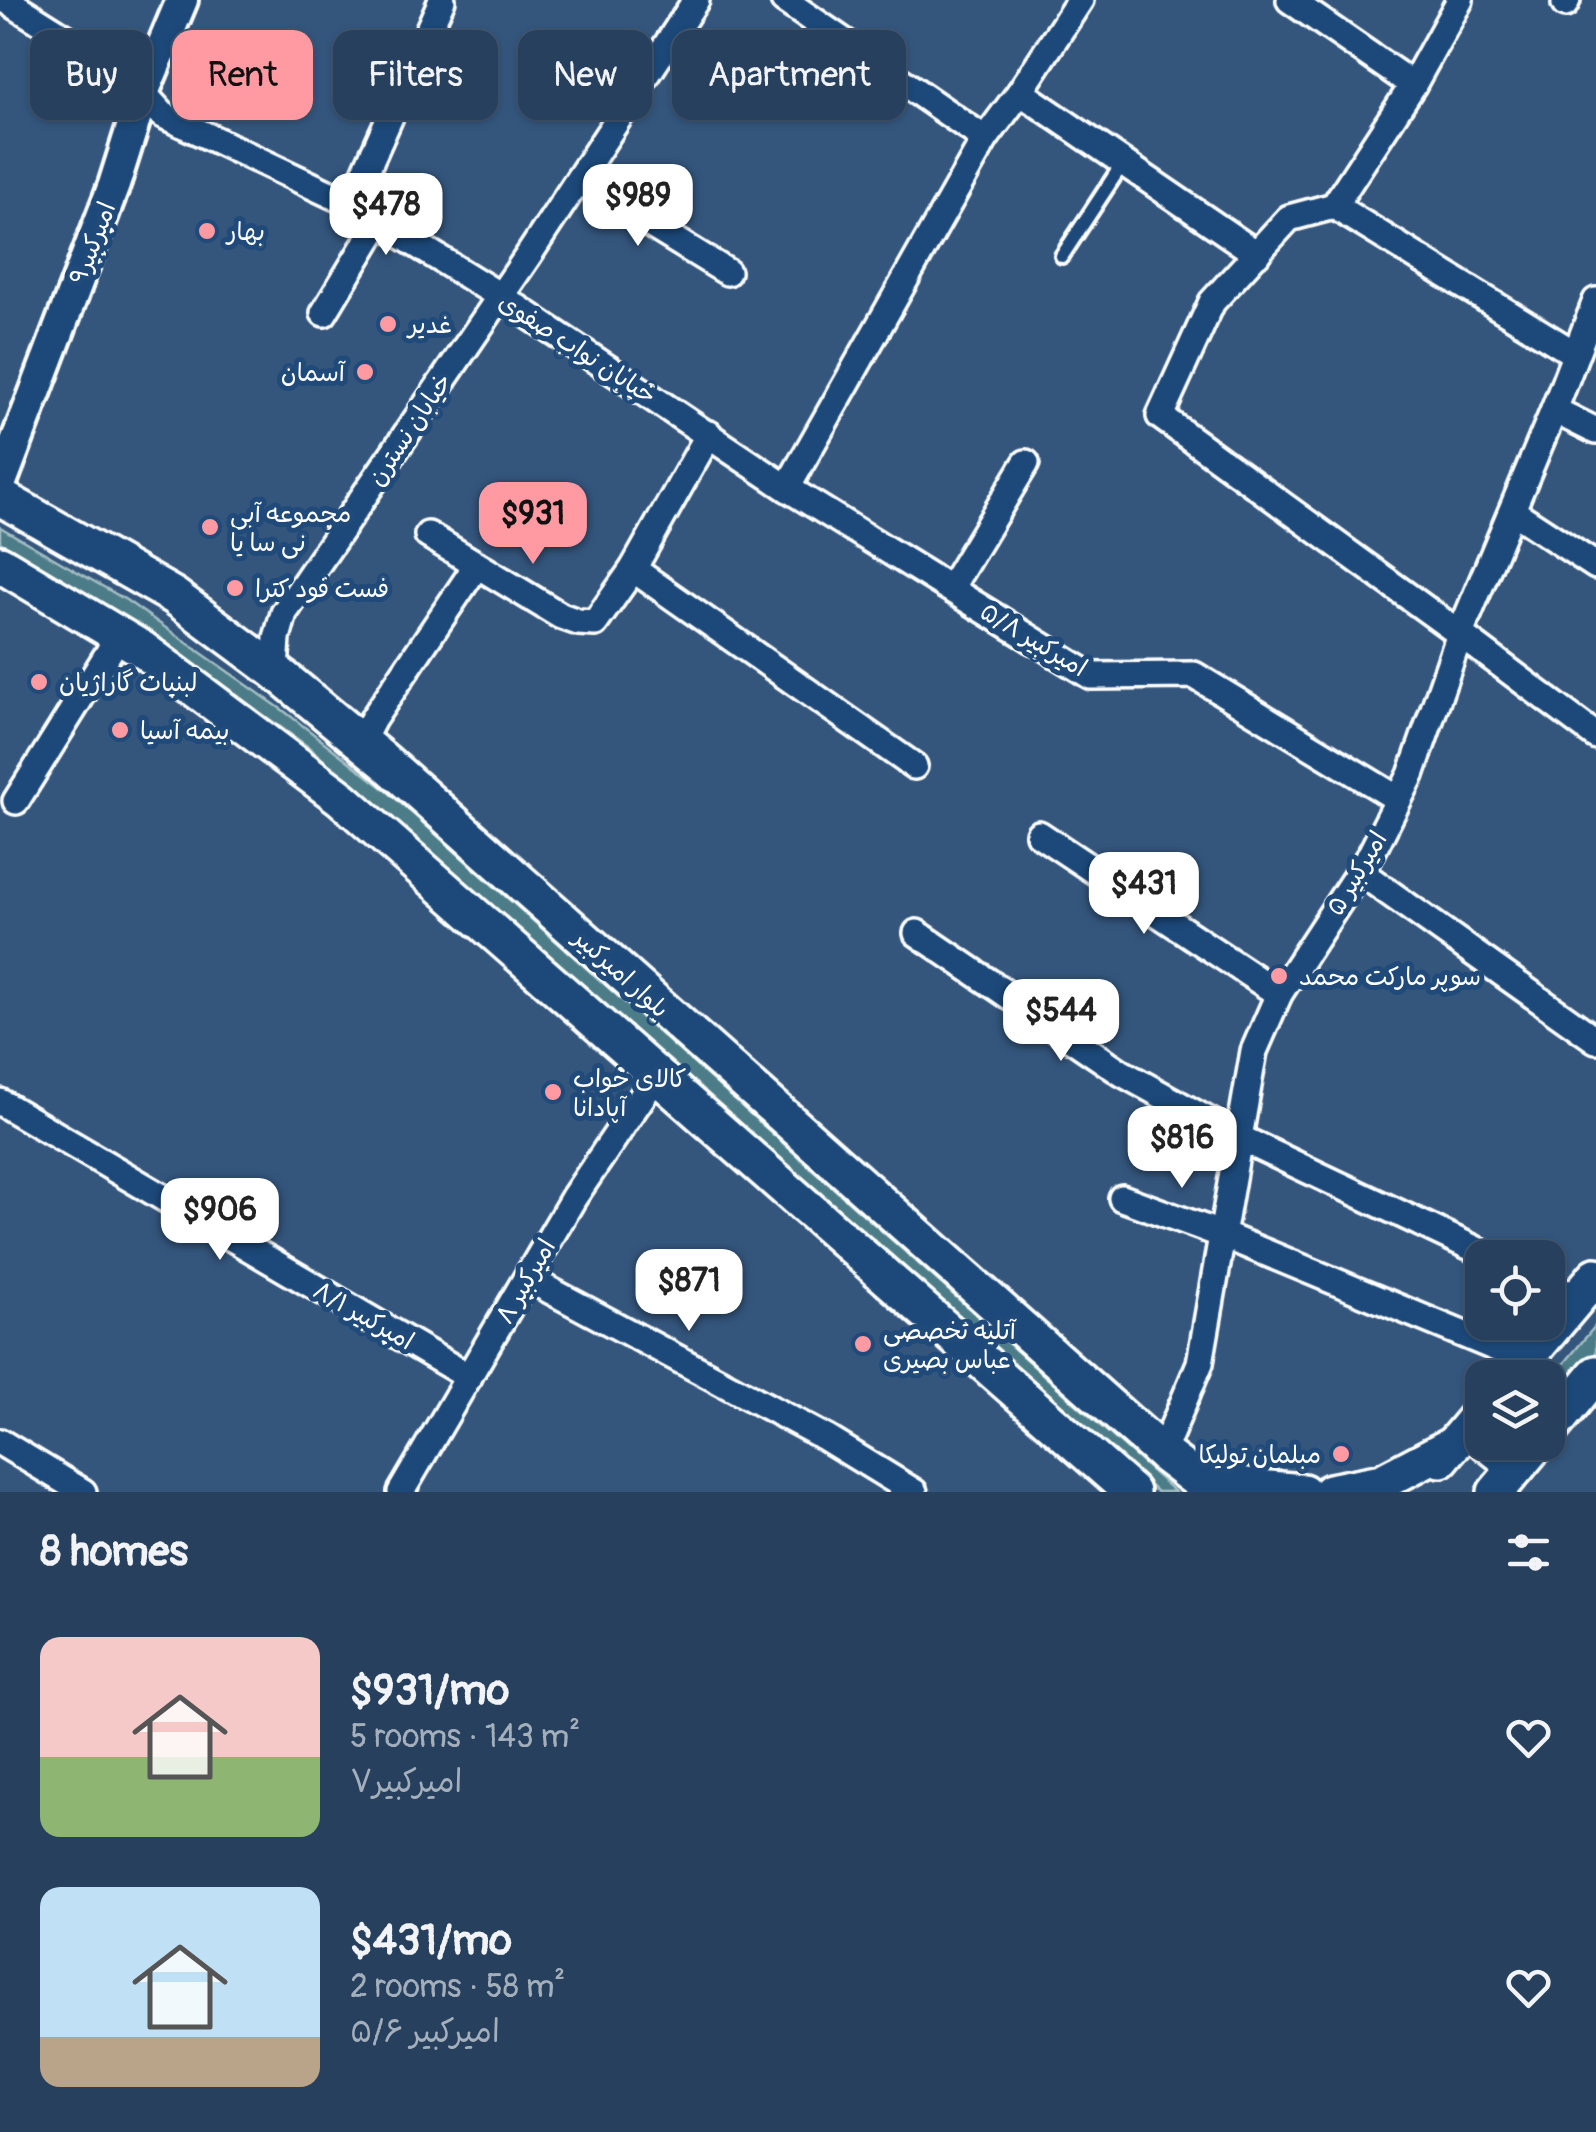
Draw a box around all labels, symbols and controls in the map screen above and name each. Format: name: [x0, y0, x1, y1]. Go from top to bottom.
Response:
chip: Buy: [30, 30, 152, 120]
chip: Rent: [172, 30, 313, 120]
chip: Filters: [333, 30, 498, 120]
chip: New: [518, 30, 652, 120]
chip: Apartment: [672, 30, 906, 120]
pin: $989: [579, 164, 697, 249]
pin: $478: [327, 173, 445, 258]
text: $989: [605, 176, 671, 216]
text: $478: [352, 185, 420, 225]
street label: امیرکبیر۹: [64, 198, 123, 289]
place label: بهار: [225, 217, 265, 248]
marker: بهار: [196, 220, 218, 242]
street label: خیابان نواب صفوی: [492, 287, 662, 412]
place label: غدیر: [406, 310, 452, 341]
marker: غدیر: [377, 313, 399, 335]
place label: آسمان: [281, 358, 346, 389]
marker: آسمان: [354, 361, 376, 383]
street label: خیابان نسترن: [361, 368, 459, 492]
pin: $931: [474, 482, 592, 567]
text: $931: [501, 494, 565, 534]
place label: مجموعه آبی نی سا یا: [230, 499, 351, 559]
marker: مجموعه آبی نی سا یا: [199, 516, 221, 538]
place label: فست فود کترا: [255, 574, 389, 605]
marker: فست فود کترا: [224, 577, 246, 599]
street label: امیرکبیر ۵/۸: [974, 596, 1092, 684]
place label: لبنیات گاراژیان: [59, 668, 197, 699]
marker: لبنیات گاراژیان: [28, 671, 50, 693]
place label: بیمه آسیا: [140, 716, 229, 747]
marker: بیمه آسیا: [109, 719, 131, 741]
street label: امیرکبیر ۵: [1320, 826, 1395, 922]
pin: $431: [1085, 852, 1203, 937]
text: $431: [1111, 864, 1177, 904]
street label: بلوار امیرکبیر: [565, 922, 675, 1025]
place label: سوپر مارکت محمد: [1299, 962, 1481, 993]
marker: سوپر مارکت محمد: [1268, 965, 1290, 987]
pin: $544: [1002, 979, 1120, 1064]
text: $544: [1025, 991, 1097, 1031]
place label: کالای خواب آپادانا: [573, 1064, 686, 1124]
marker: کالای خواب آپادانا: [542, 1081, 564, 1103]
pin: $816: [1123, 1106, 1241, 1191]
text: $816: [1150, 1118, 1214, 1158]
pin: $906: [161, 1178, 279, 1263]
text: $906: [183, 1190, 257, 1230]
street label: امیرکبیر ۸: [490, 1234, 563, 1330]
map controls: [1465, 1240, 1565, 1460]
button: locate: [1465, 1240, 1565, 1340]
pin: $871: [630, 1249, 748, 1334]
text: $871: [658, 1261, 720, 1301]
street label: امیرکبیر ۸/۱: [307, 1275, 419, 1358]
place label: آتلیه تخصصی عباس بصیری: [883, 1316, 1017, 1376]
marker: آتلیه تخصصی عباس بصیری: [852, 1333, 874, 1355]
button: layers: [1465, 1360, 1565, 1460]
place label: مبلمان تولیکا: [1198, 1440, 1321, 1471]
marker: مبلمان تولیکا: [1330, 1443, 1352, 1465]
icon: filters: [1501, 1525, 1556, 1580]
text: 8 homes: [40, 1526, 188, 1578]
text: $931/mo: [350, 1665, 509, 1717]
icon: home: [120, 1677, 240, 1797]
icon: heart: [1501, 1710, 1556, 1765]
text: 5 rooms · 143 m²: [350, 1717, 580, 1757]
text: امیرکبیر۷: [350, 1762, 462, 1802]
text: $431/mo: [350, 1915, 512, 1967]
icon: home: [120, 1927, 240, 2047]
icon: heart: [1501, 1960, 1556, 2015]
text: 2 rooms · 58 m²: [350, 1967, 565, 2007]
text: امیرکبیر ۵/۶: [350, 2012, 500, 2052]

